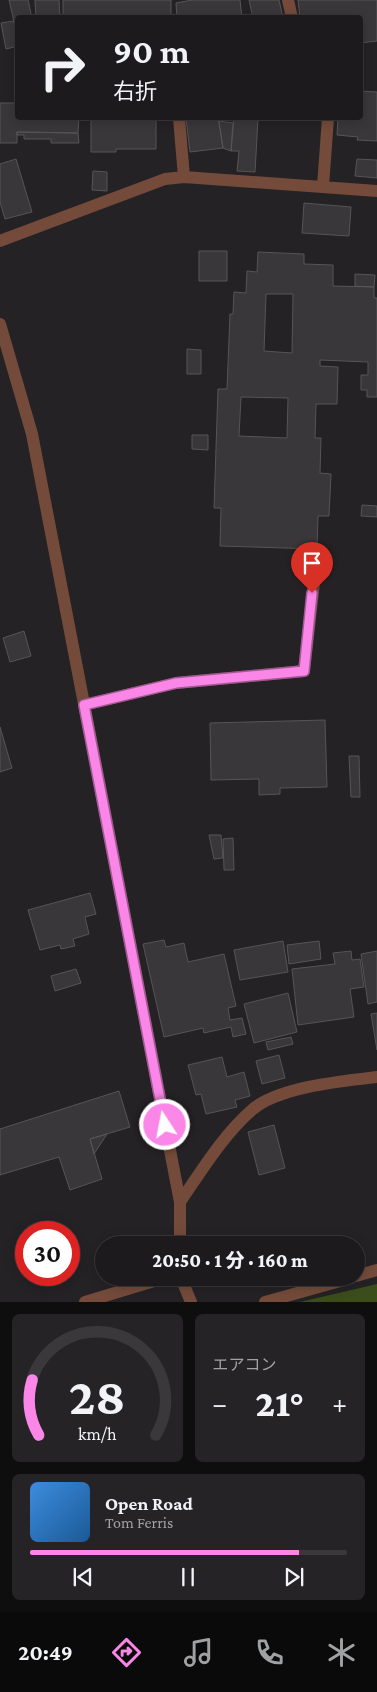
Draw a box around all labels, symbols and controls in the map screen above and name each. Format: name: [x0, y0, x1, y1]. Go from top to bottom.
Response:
text: 90 m: [113, 32, 190, 71]
icon: right: [30, 35, 95, 100]
text: 右折: [113, 79, 157, 104]
pin: [291, 542, 333, 593]
icon: arrive: [298, 549, 326, 577]
position arrow: [138, 1098, 190, 1150]
speed limit sign: 30: [15, 1221, 80, 1286]
text: 20:50 · 1 分 · 160 m: [152, 1250, 308, 1271]
text: エアコン: [213, 1356, 277, 1373]
text: 28: [69, 1367, 126, 1425]
text: 21°: [255, 1382, 304, 1424]
text: −: [213, 1388, 227, 1419]
text: +: [332, 1388, 347, 1419]
text: km/h: [78, 1424, 117, 1444]
text: Open Road: [105, 1493, 193, 1514]
text: Tom Ferris: [105, 1514, 173, 1531]
icon: previous: [69, 1563, 97, 1591]
icon: pause: [174, 1563, 202, 1591]
icon: next: [280, 1563, 308, 1591]
icon: directions: [109, 1635, 144, 1670]
icon: music: [181, 1635, 216, 1670]
icon: phone: [252, 1635, 287, 1670]
icon: climate: [324, 1635, 359, 1670]
text: 20:49: [18, 1640, 73, 1665]

